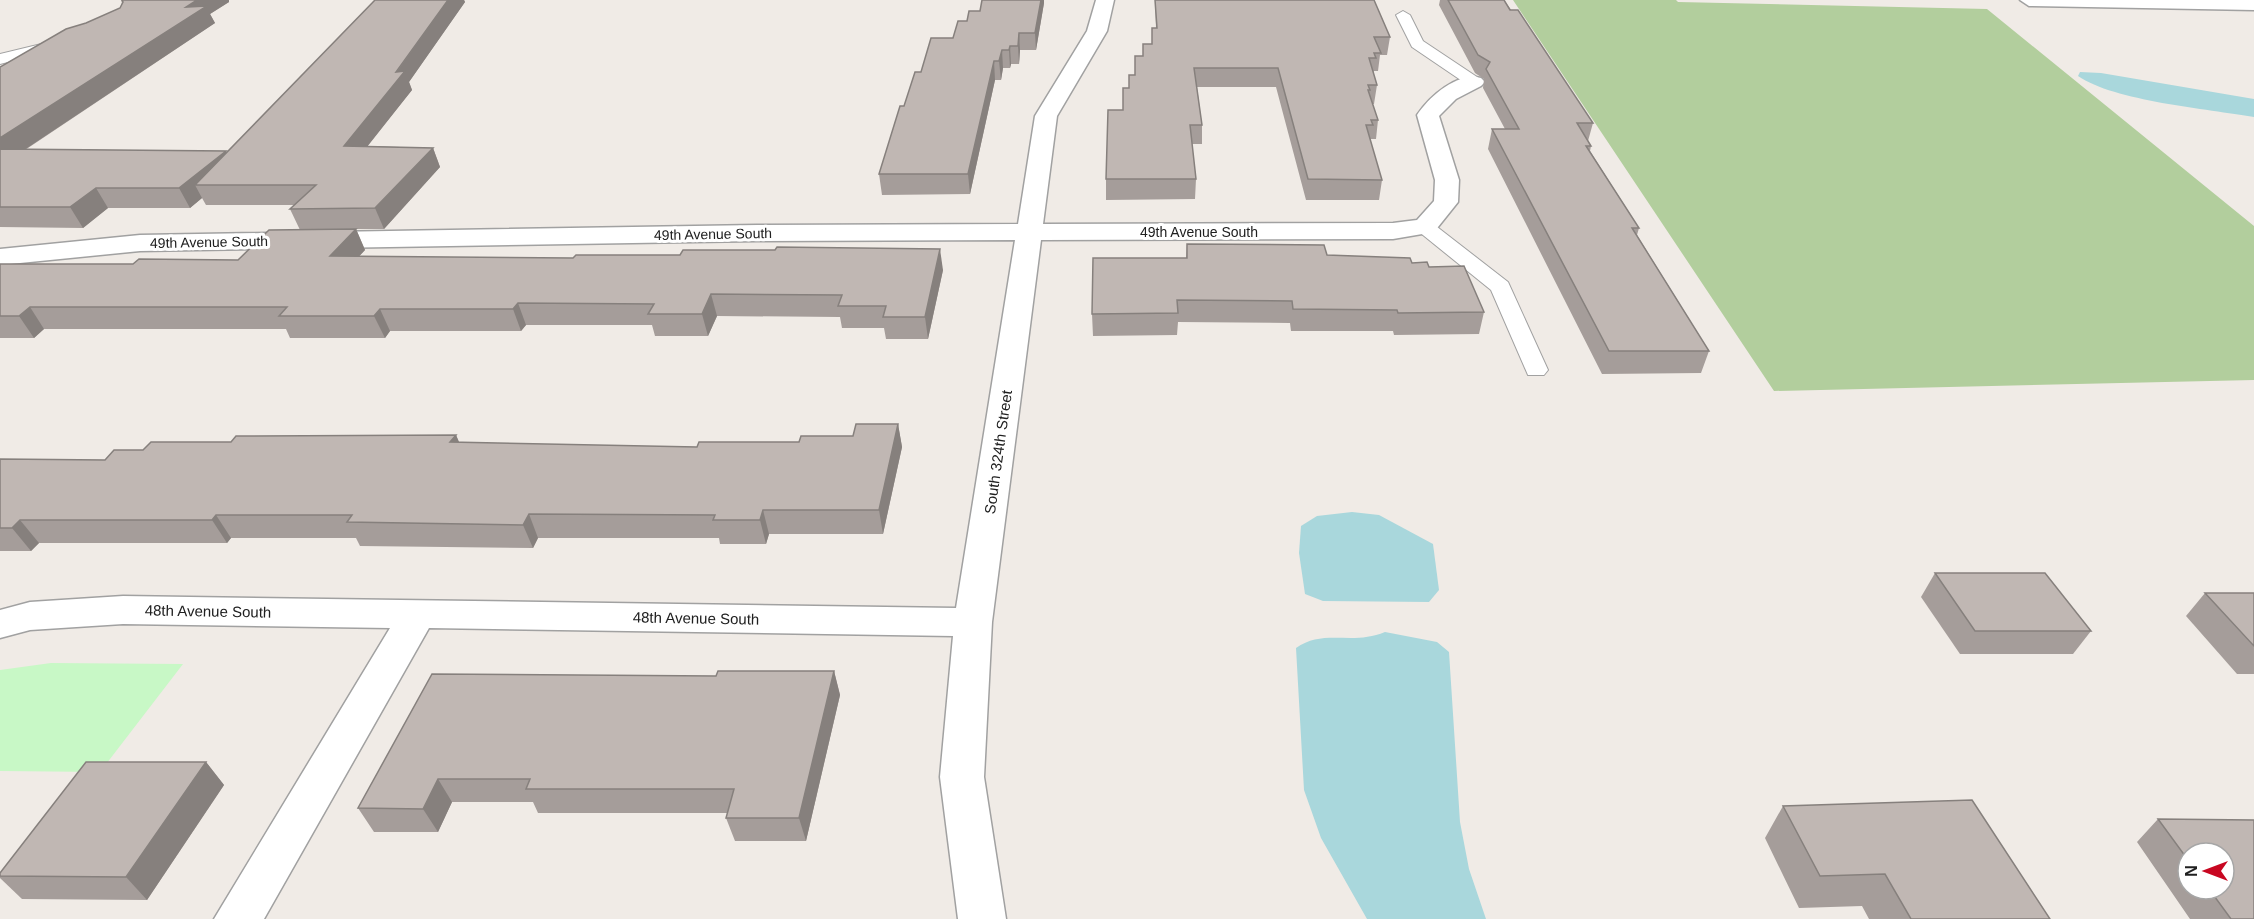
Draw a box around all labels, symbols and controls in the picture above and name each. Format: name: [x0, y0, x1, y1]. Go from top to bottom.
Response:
street label: 49th Avenue South: [1140, 224, 1258, 240]
street label: 49th Avenue South: [654, 225, 772, 243]
street label: 49th Avenue South: [150, 233, 268, 251]
street label: South 324th Street: [981, 388, 1015, 515]
street label: 48th Avenue South: [145, 601, 271, 621]
street label: 48th Avenue South: [633, 608, 759, 628]
north arrow: [2176, 841, 2236, 901]
text: N: [2183, 865, 2200, 877]

